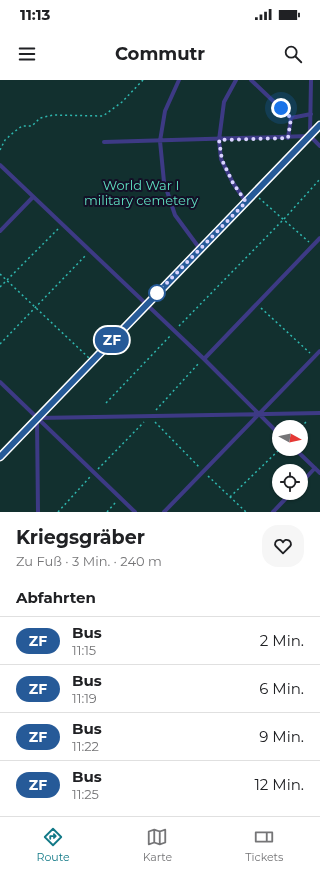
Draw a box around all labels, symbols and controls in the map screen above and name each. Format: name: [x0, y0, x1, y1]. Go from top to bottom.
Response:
text: 11:13: [20, 5, 50, 24]
icon: menu: [16, 43, 38, 65]
text: Commutr: [115, 43, 205, 65]
icon: search: [282, 43, 304, 65]
your location: [271, 98, 291, 118]
park label: World War I military cemetery: [84, 177, 199, 208]
unlabelled marker: [148, 284, 166, 302]
line badge: ZF: [94, 327, 130, 353]
text: ZF: [103, 331, 121, 349]
north arrow: [272, 420, 308, 456]
map controls: [272, 420, 308, 500]
button: locate: [272, 464, 308, 500]
button: heart: [262, 525, 304, 567]
text: Kriegsgräber: [16, 526, 145, 549]
text: Zu Fuß · 3 Min. · 240 m: [16, 553, 162, 569]
text: Abfahrten: [16, 588, 96, 607]
text: Bus: [72, 623, 102, 642]
text: 2 Min.: [260, 631, 304, 650]
text: ZF: [29, 632, 47, 650]
text: 11:15: [72, 642, 96, 658]
text: Bus: [72, 671, 102, 690]
text: 6 Min.: [259, 679, 304, 698]
text: ZF: [29, 680, 47, 698]
text: 11:19: [72, 690, 97, 706]
text: Bus: [72, 719, 102, 738]
text: 9 Min.: [259, 727, 304, 746]
text: ZF: [29, 728, 47, 746]
text: 11:22: [72, 738, 99, 754]
text: Bus: [72, 767, 102, 786]
text: 12 Min.: [254, 775, 304, 794]
text: ZF: [29, 776, 47, 794]
text: 11:25: [72, 786, 99, 802]
tab: Route: [36, 826, 70, 864]
tab: Karte: [143, 826, 172, 864]
tab: Tickets: [245, 826, 283, 864]

